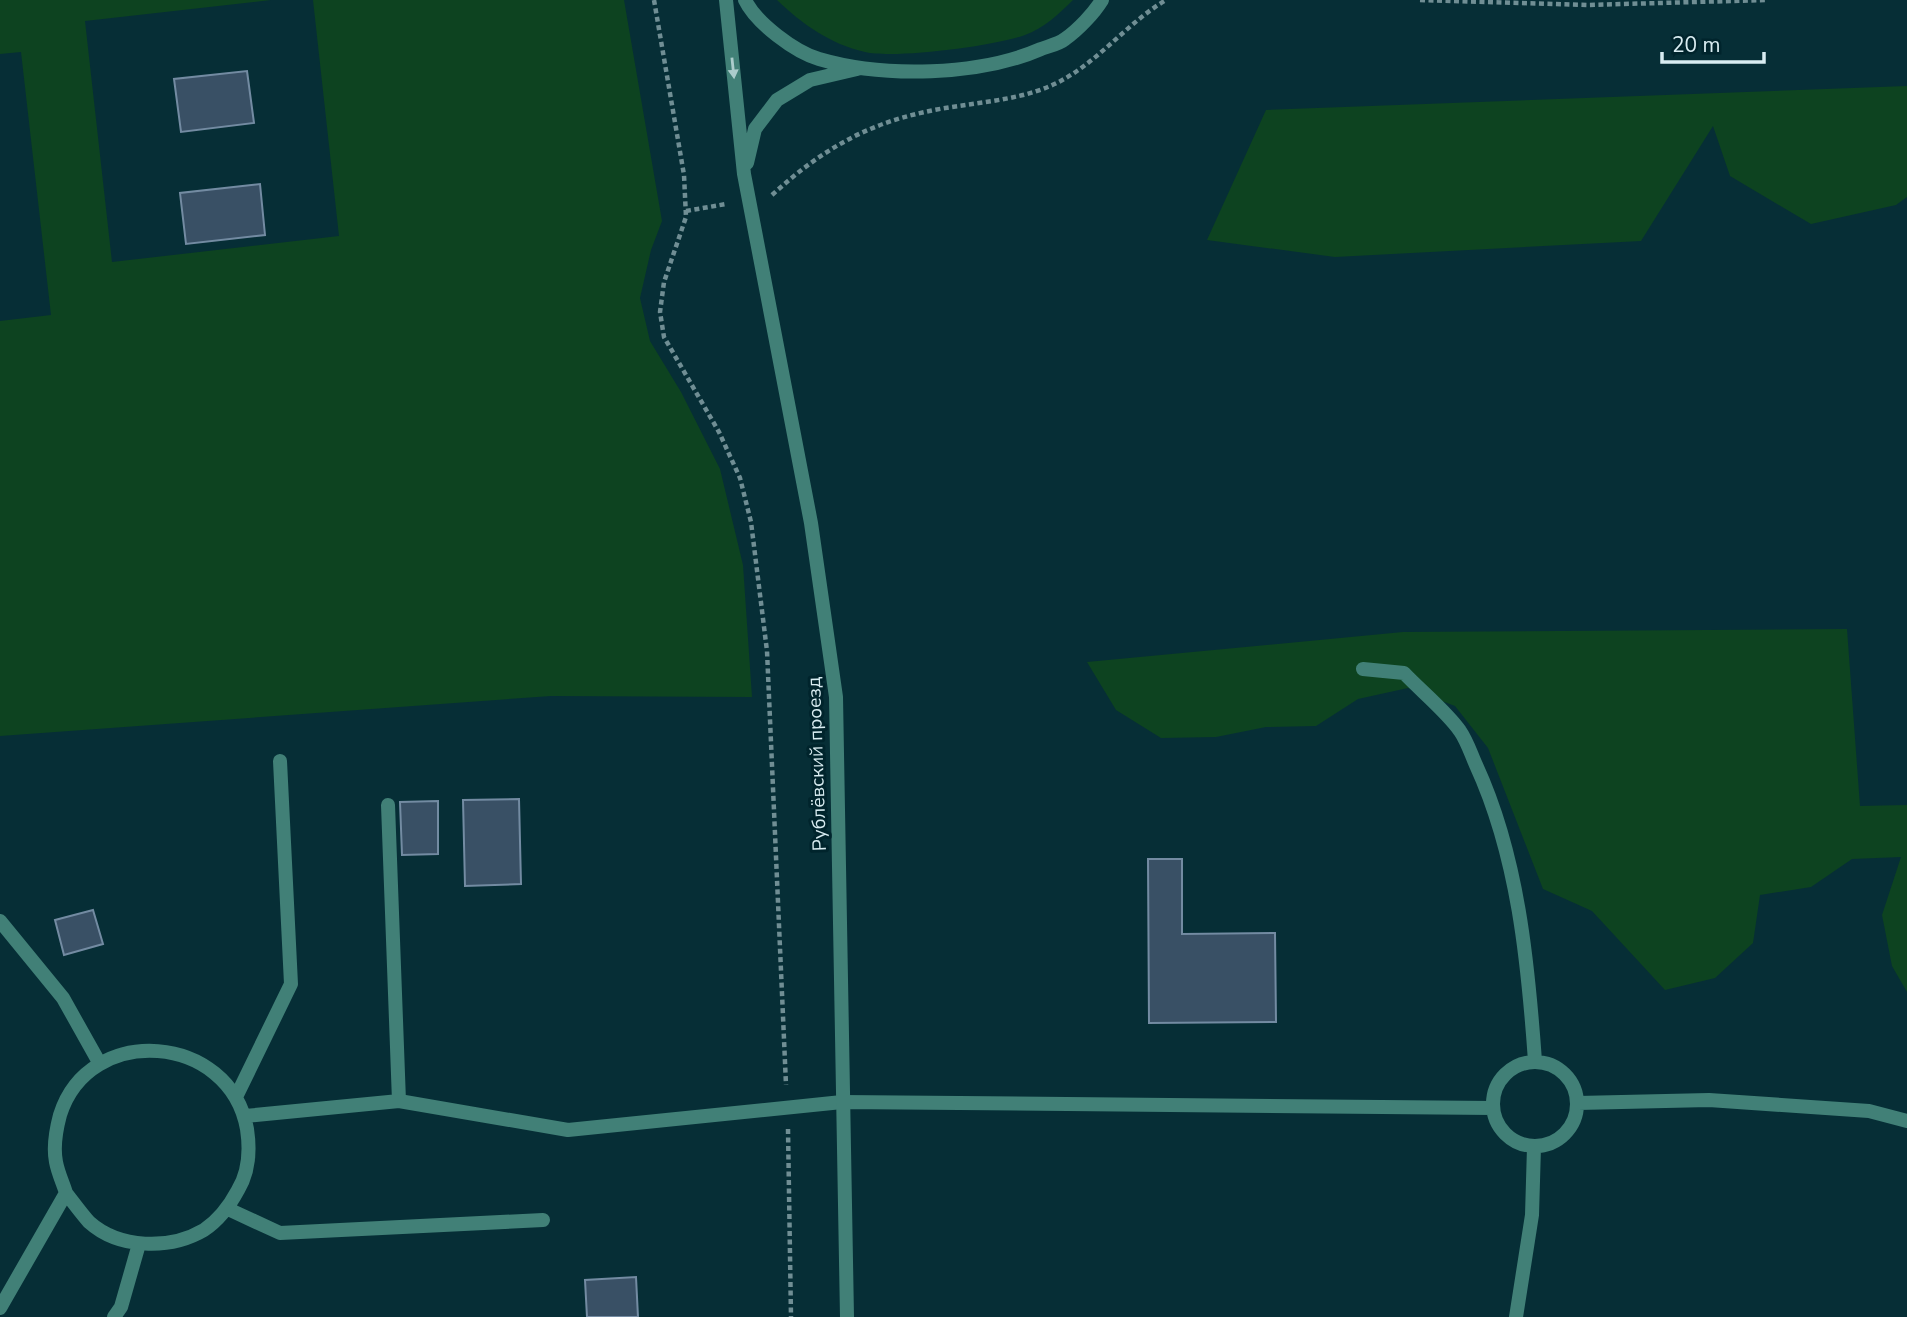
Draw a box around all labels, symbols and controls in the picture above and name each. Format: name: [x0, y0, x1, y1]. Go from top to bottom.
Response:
scale bar: [1662, 21, 1764, 65]
text: 20 m: [1672, 31, 1721, 59]
one-way arrow: [728, 57, 739, 79]
street label: Рублёвский проезд: [801, 676, 833, 852]

